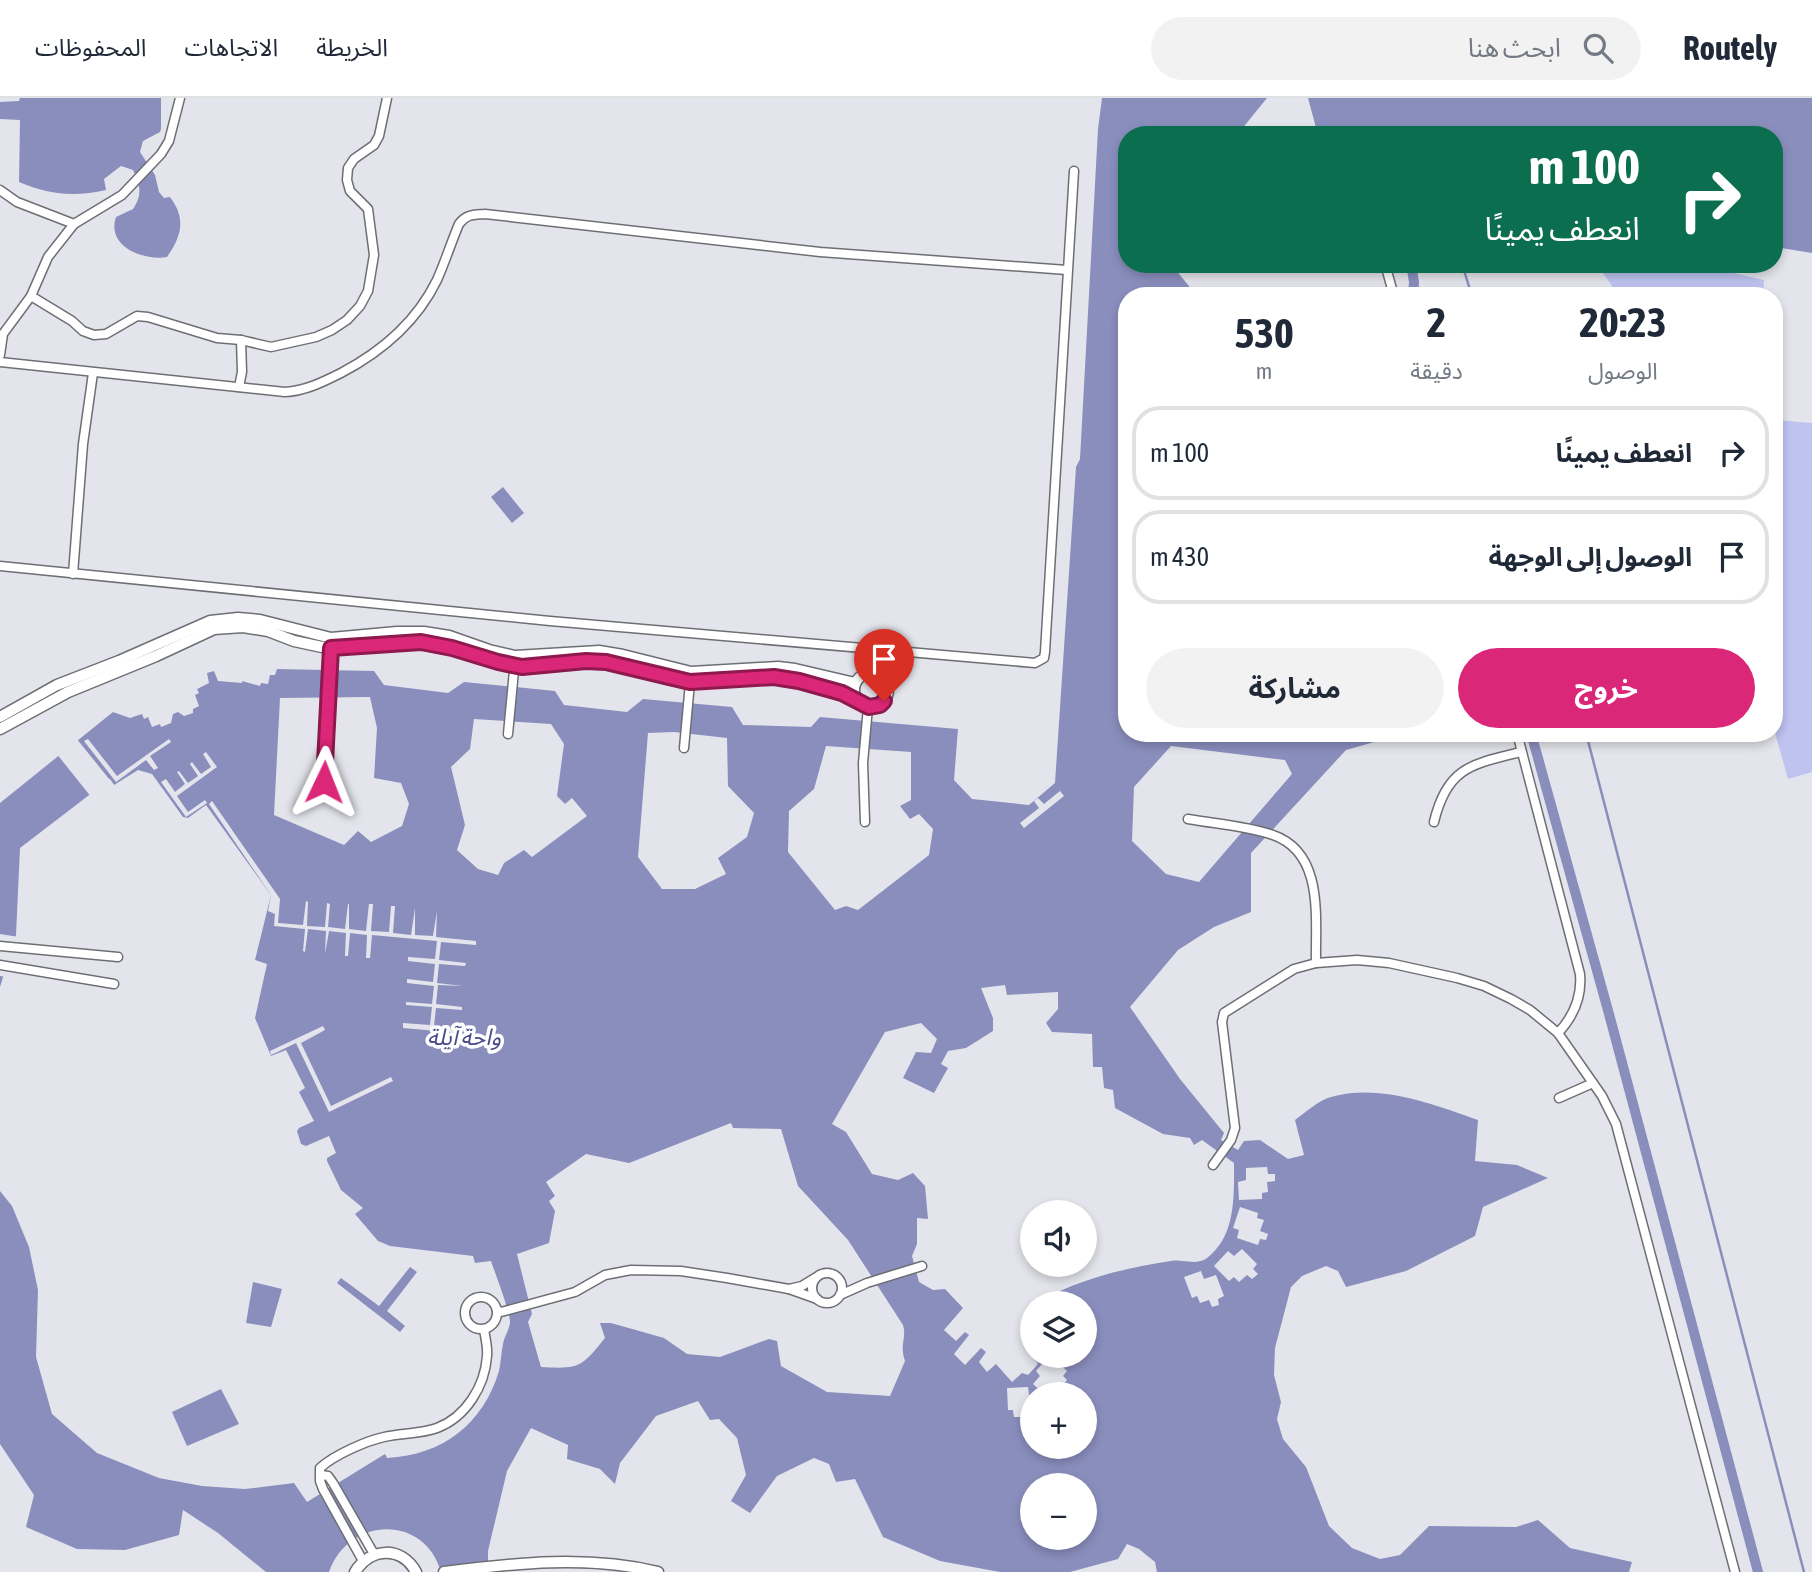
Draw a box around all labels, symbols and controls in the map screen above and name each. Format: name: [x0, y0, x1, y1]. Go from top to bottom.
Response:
search box: [1151, 17, 1641, 80]
icon: search: [1579, 29, 1617, 67]
text: Routely: [1683, 29, 1777, 67]
text: ابحث هنا: [1468, 33, 1561, 63]
text: المحفوظات: [35, 34, 146, 61]
text: الاتجاهات: [184, 34, 278, 61]
text: الخريطة: [316, 34, 388, 61]
text: 100 m: [1529, 138, 1640, 194]
icon: right: [1664, 154, 1755, 245]
text: انعطف يمينًا: [1485, 210, 1640, 247]
text: 2: [1427, 298, 1446, 346]
text: 20:23: [1579, 298, 1666, 346]
text: 530: [1235, 309, 1294, 357]
text: m: [1256, 358, 1272, 384]
text: دقيقة: [1410, 358, 1463, 384]
text: الوصول: [1588, 358, 1658, 384]
icon: right: [1713, 434, 1751, 472]
text: 100 m: [1150, 438, 1209, 468]
text: انعطف يمينًا: [1555, 438, 1692, 468]
icon: arrive: [1713, 538, 1751, 576]
text: 430 m: [1150, 542, 1209, 572]
text: الوصول إلى الوجهة: [1489, 542, 1692, 572]
pin: [854, 629, 914, 701]
icon: arrive: [865, 640, 903, 678]
button: مشاركة: [1146, 648, 1444, 728]
button: خروج: [1458, 648, 1755, 728]
position arrow: [287, 745, 361, 819]
water label: واحة آيلة: [427, 1024, 501, 1051]
map controls: [1020, 1200, 1097, 1550]
button: sound: [1020, 1200, 1097, 1277]
button: layers: [1020, 1291, 1097, 1368]
button: +: [1020, 1382, 1097, 1459]
button: −: [1020, 1473, 1097, 1550]

